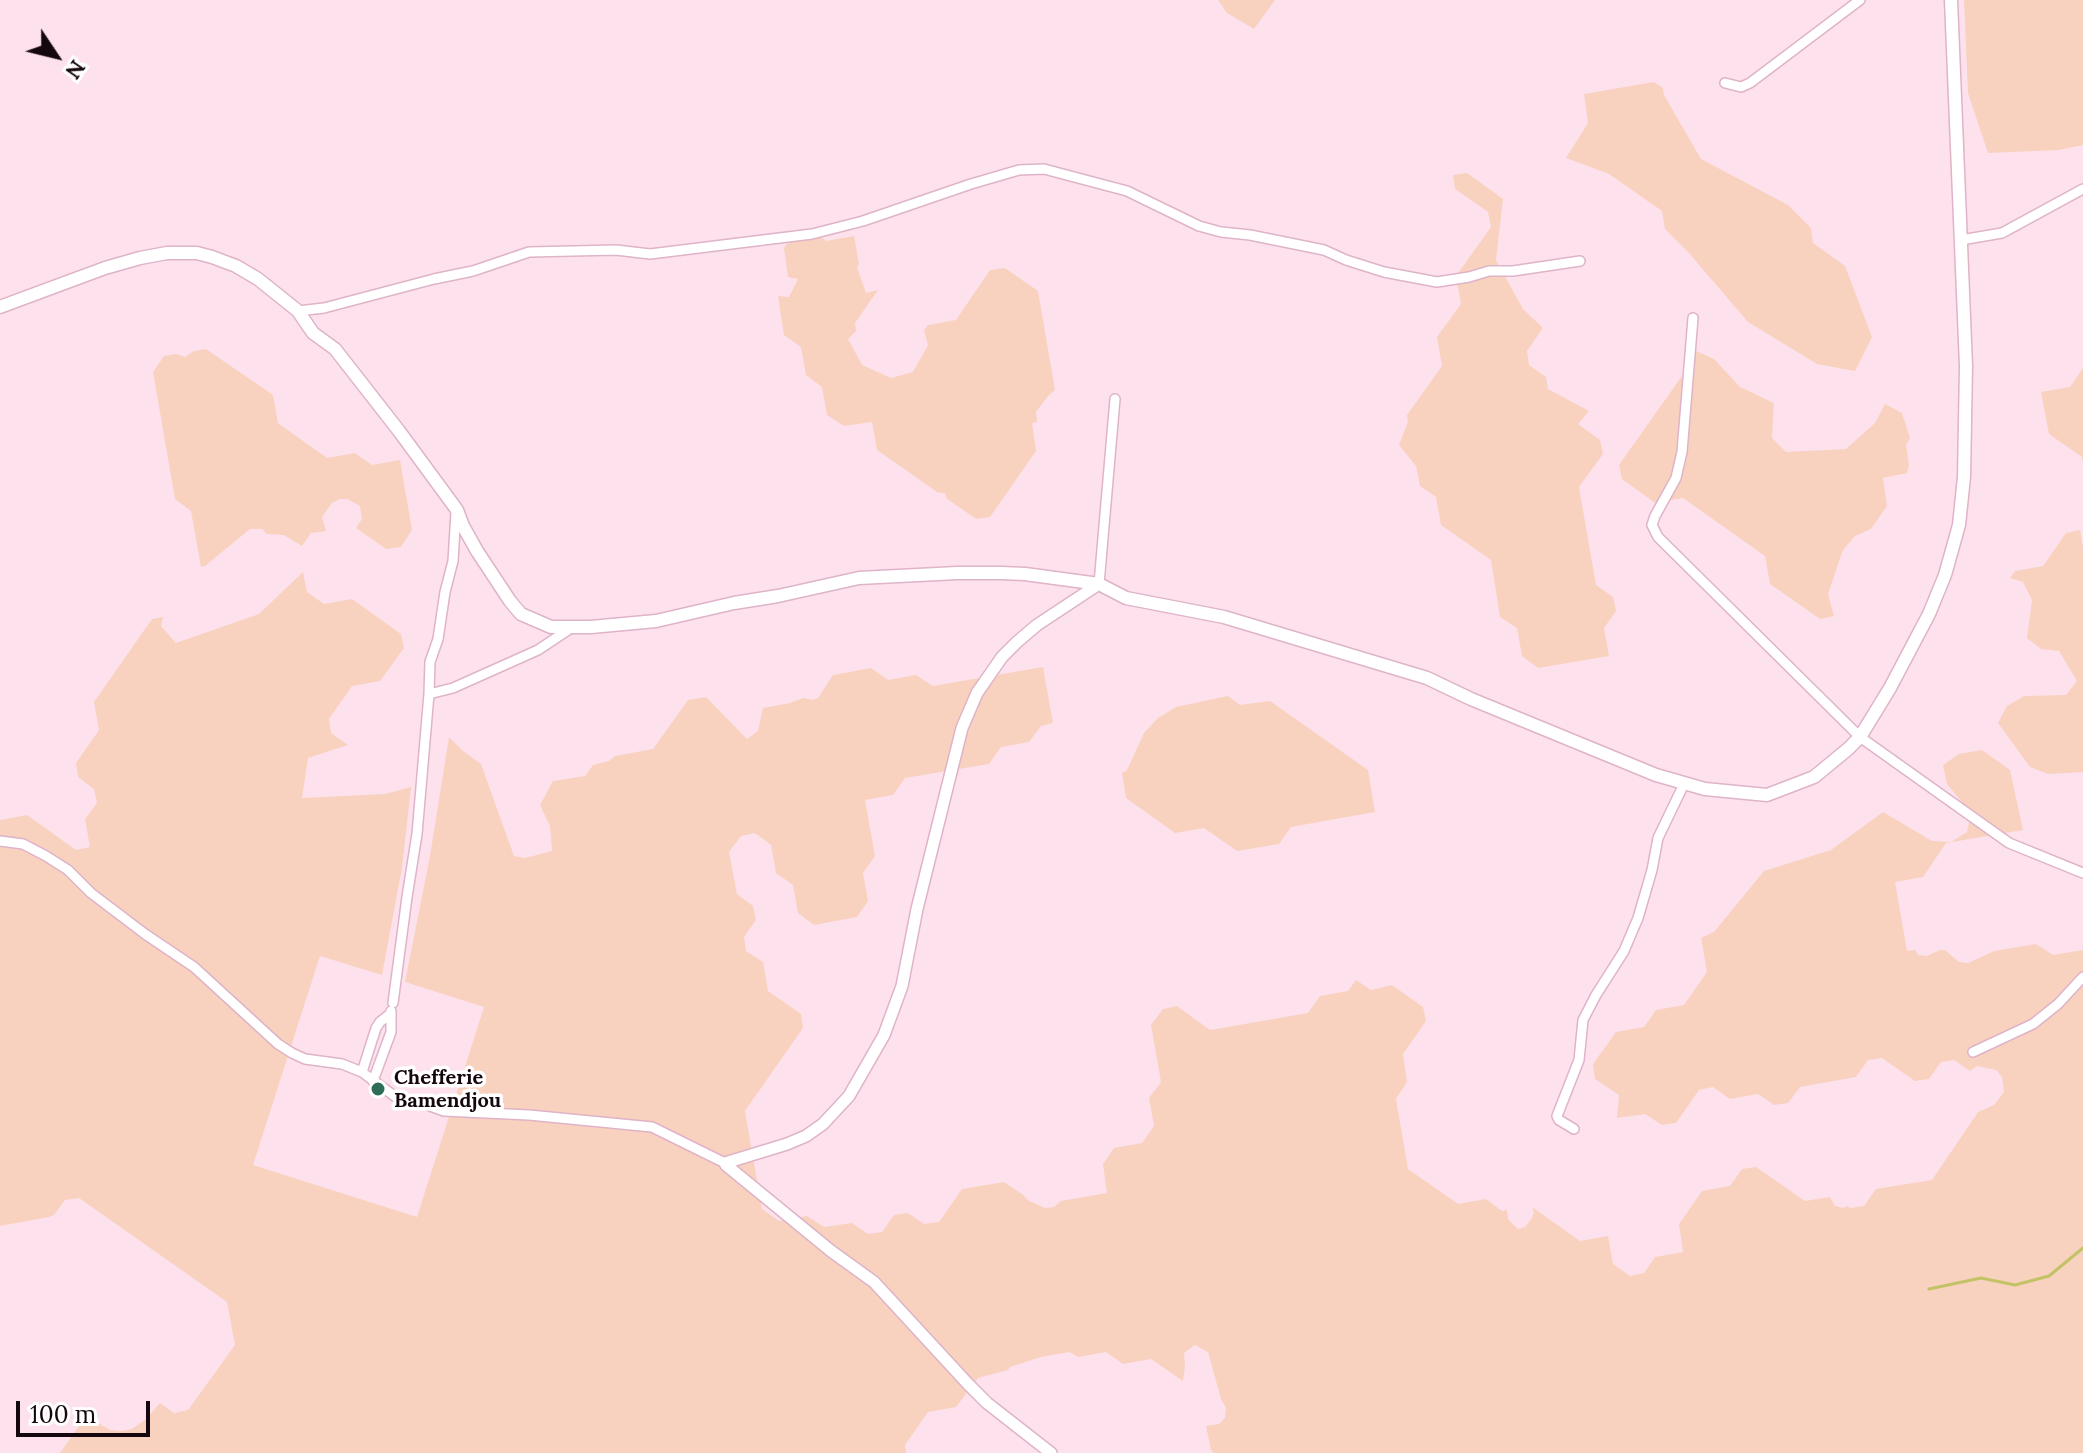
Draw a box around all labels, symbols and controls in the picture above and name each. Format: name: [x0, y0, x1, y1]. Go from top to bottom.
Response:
north arrow: [16, 16, 96, 96]
text: N: [59, 55, 92, 85]
place label: Chefferie Bamendjou: [394, 1066, 501, 1113]
marker: Chefferie Bamendjou: [369, 1080, 387, 1098]
scale bar: [20, 1385, 154, 1435]
text: 100 m: [30, 1399, 96, 1430]

